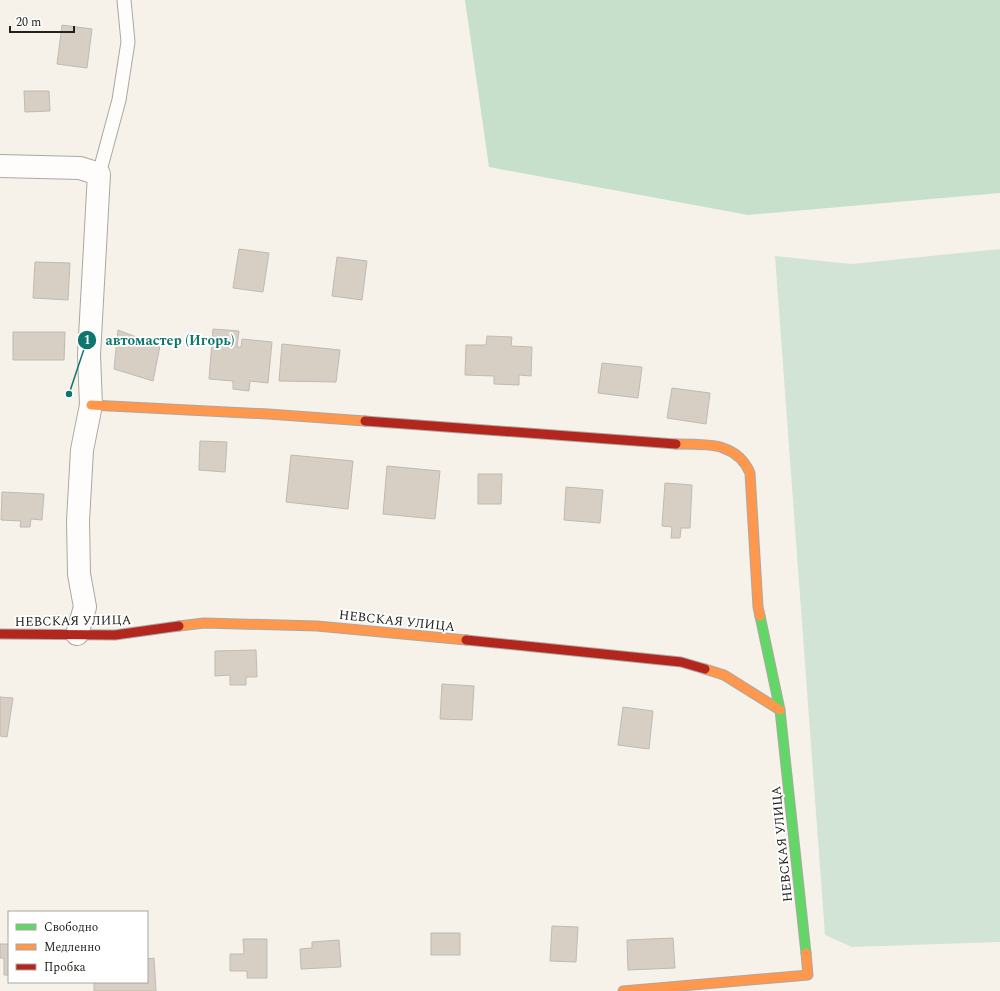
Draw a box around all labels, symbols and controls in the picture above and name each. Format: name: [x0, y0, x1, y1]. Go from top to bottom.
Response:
scale bar: [10, 8, 74, 34]
text: 20 m: [16, 13, 41, 32]
callout: автомастер (Игорь): [77, 327, 242, 353]
text: автомастер (Игорь): [106, 330, 234, 351]
text: 1: [84, 331, 90, 350]
street label: НЕВСКАЯ УЛИЦА: [338, 605, 456, 637]
street label: НЕВСКАЯ УЛИЦА: [15, 610, 132, 632]
street label: НЕВСКАЯ УЛИЦА: [766, 785, 798, 903]
legend: [8, 911, 148, 983]
text: Свободно: [44, 918, 98, 937]
text: Медленно: [44, 938, 101, 957]
text: Пробка: [44, 958, 86, 977]

